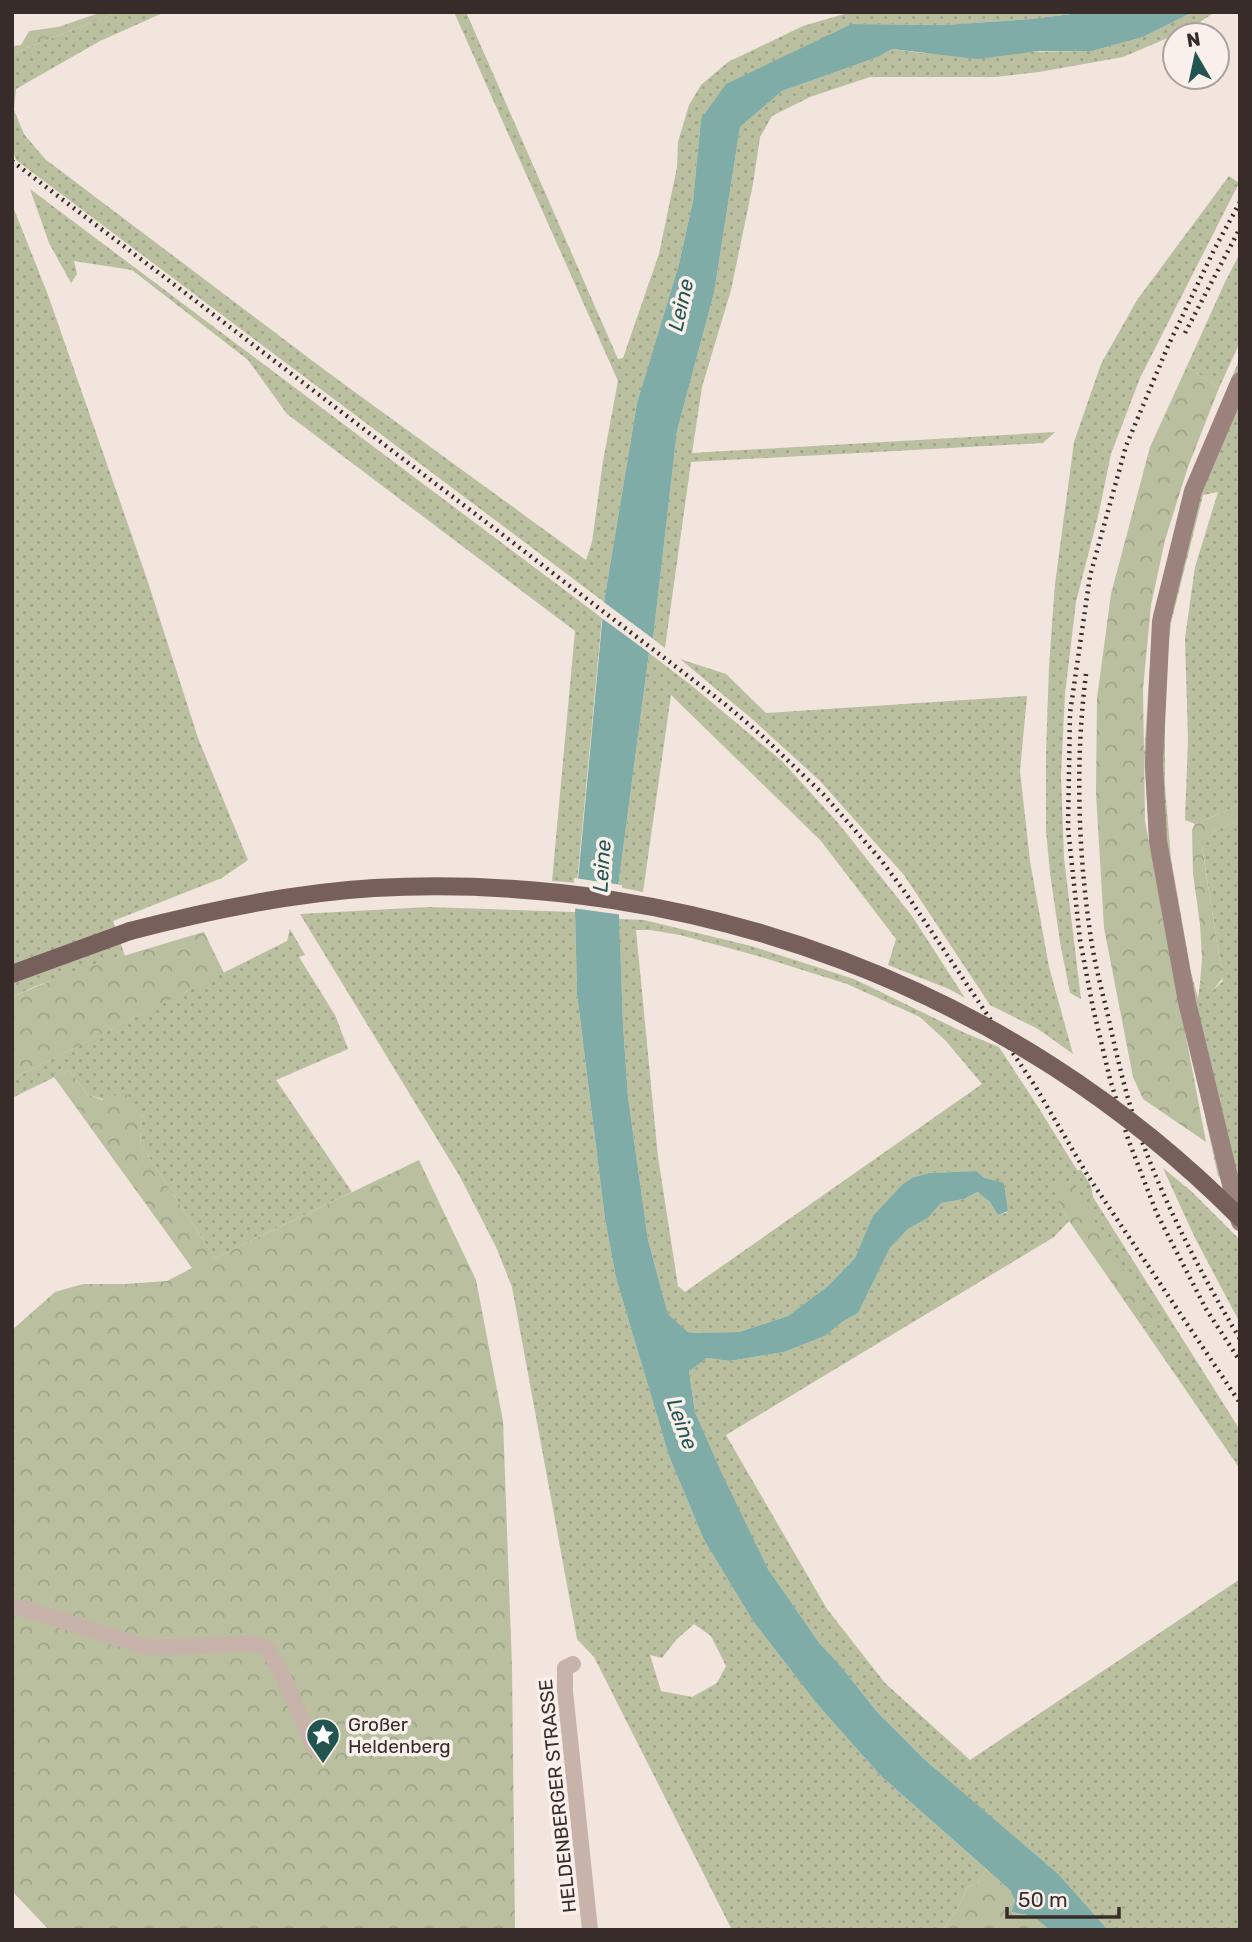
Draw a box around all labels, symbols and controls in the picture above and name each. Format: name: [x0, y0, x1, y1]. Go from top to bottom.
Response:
north arrow: [1161, 21, 1231, 91]
text: N: [1185, 27, 1202, 52]
water label: Leine: [662, 276, 699, 333]
water label: Leine: [587, 839, 616, 893]
water label: Leine: [662, 1395, 703, 1453]
street label: HELDENBERGER STRASSE: [534, 1678, 581, 1914]
place label: Großer Heldenberg: [348, 1713, 451, 1758]
place icon: Großer Heldenberg: [304, 1716, 342, 1765]
scale bar: [1007, 1876, 1119, 1920]
text: 50 m: [1018, 1887, 1068, 1912]

